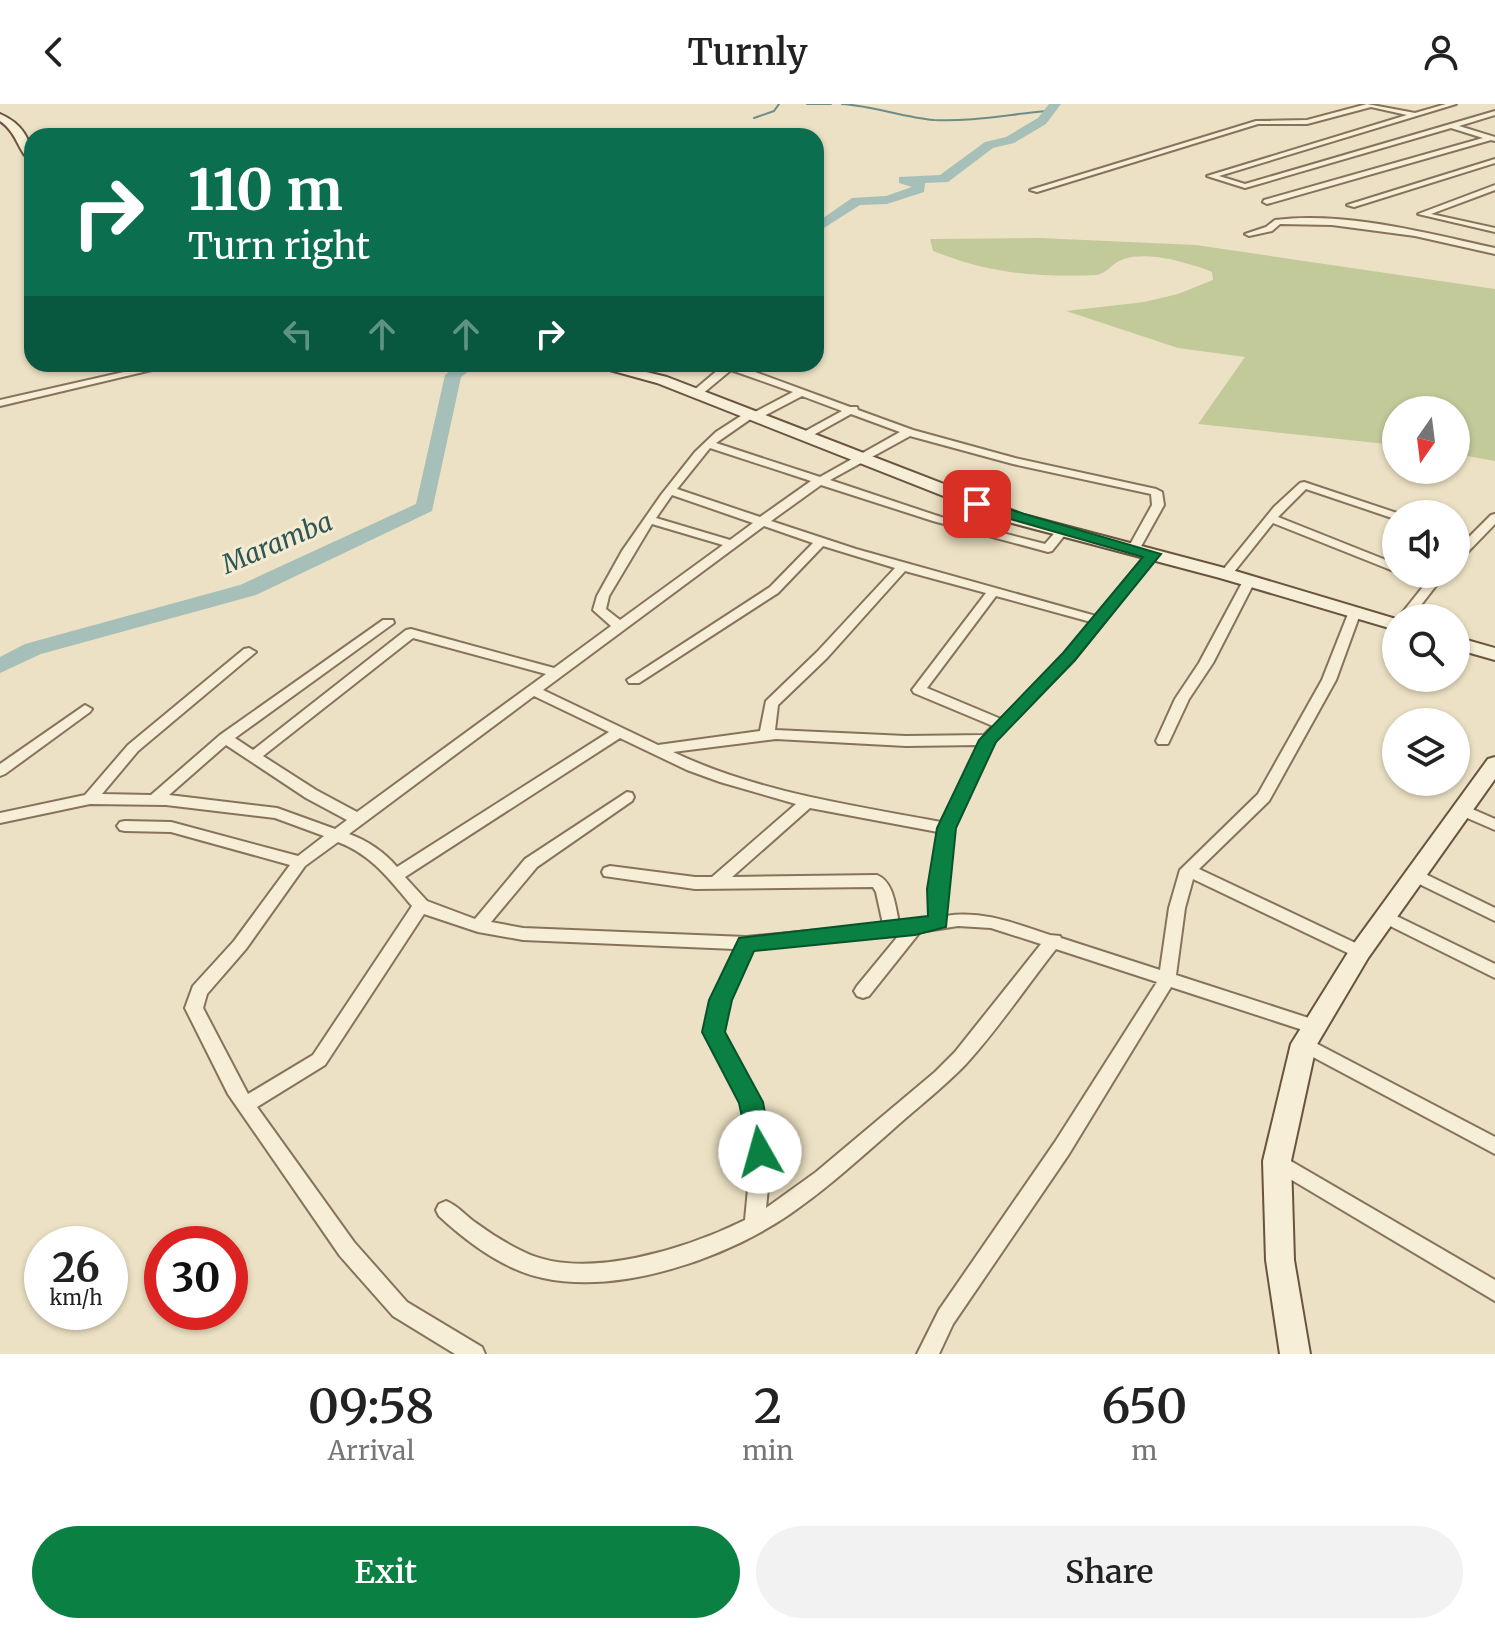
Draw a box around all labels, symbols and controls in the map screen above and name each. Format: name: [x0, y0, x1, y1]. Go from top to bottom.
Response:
icon: back: [32, 30, 76, 74]
text: Turnly: [687, 30, 808, 75]
icon: person: [1419, 30, 1463, 74]
text: 110 m: [188, 155, 343, 225]
icon: right: [56, 160, 160, 264]
text: Turn right: [188, 224, 370, 269]
icon: left: [276, 312, 320, 356]
icon: ahead: [360, 312, 404, 356]
icon: ahead: [444, 312, 488, 356]
icon: right: [528, 312, 572, 356]
north arrow: [1382, 396, 1470, 484]
map controls: [1382, 396, 1470, 796]
pin: [943, 470, 1011, 538]
icon: arrive: [955, 482, 999, 526]
button: sound: [1382, 500, 1470, 588]
water label: Maramba: [216, 504, 337, 581]
button: search: [1382, 604, 1470, 692]
button: layers: [1382, 708, 1470, 796]
position arrow: [718, 1110, 802, 1194]
speed limit sign: 30: [144, 1226, 248, 1330]
text: 26: [52, 1243, 100, 1293]
text: km/h: [50, 1285, 102, 1310]
text: 09:58: [308, 1376, 434, 1436]
text: 2: [754, 1376, 782, 1436]
text: 650: [1101, 1376, 1187, 1436]
text: Arrival: [328, 1434, 414, 1467]
text: min: [742, 1434, 794, 1467]
text: m: [1131, 1434, 1157, 1467]
button: Exit: [32, 1526, 740, 1618]
button: Share: [756, 1526, 1463, 1618]

